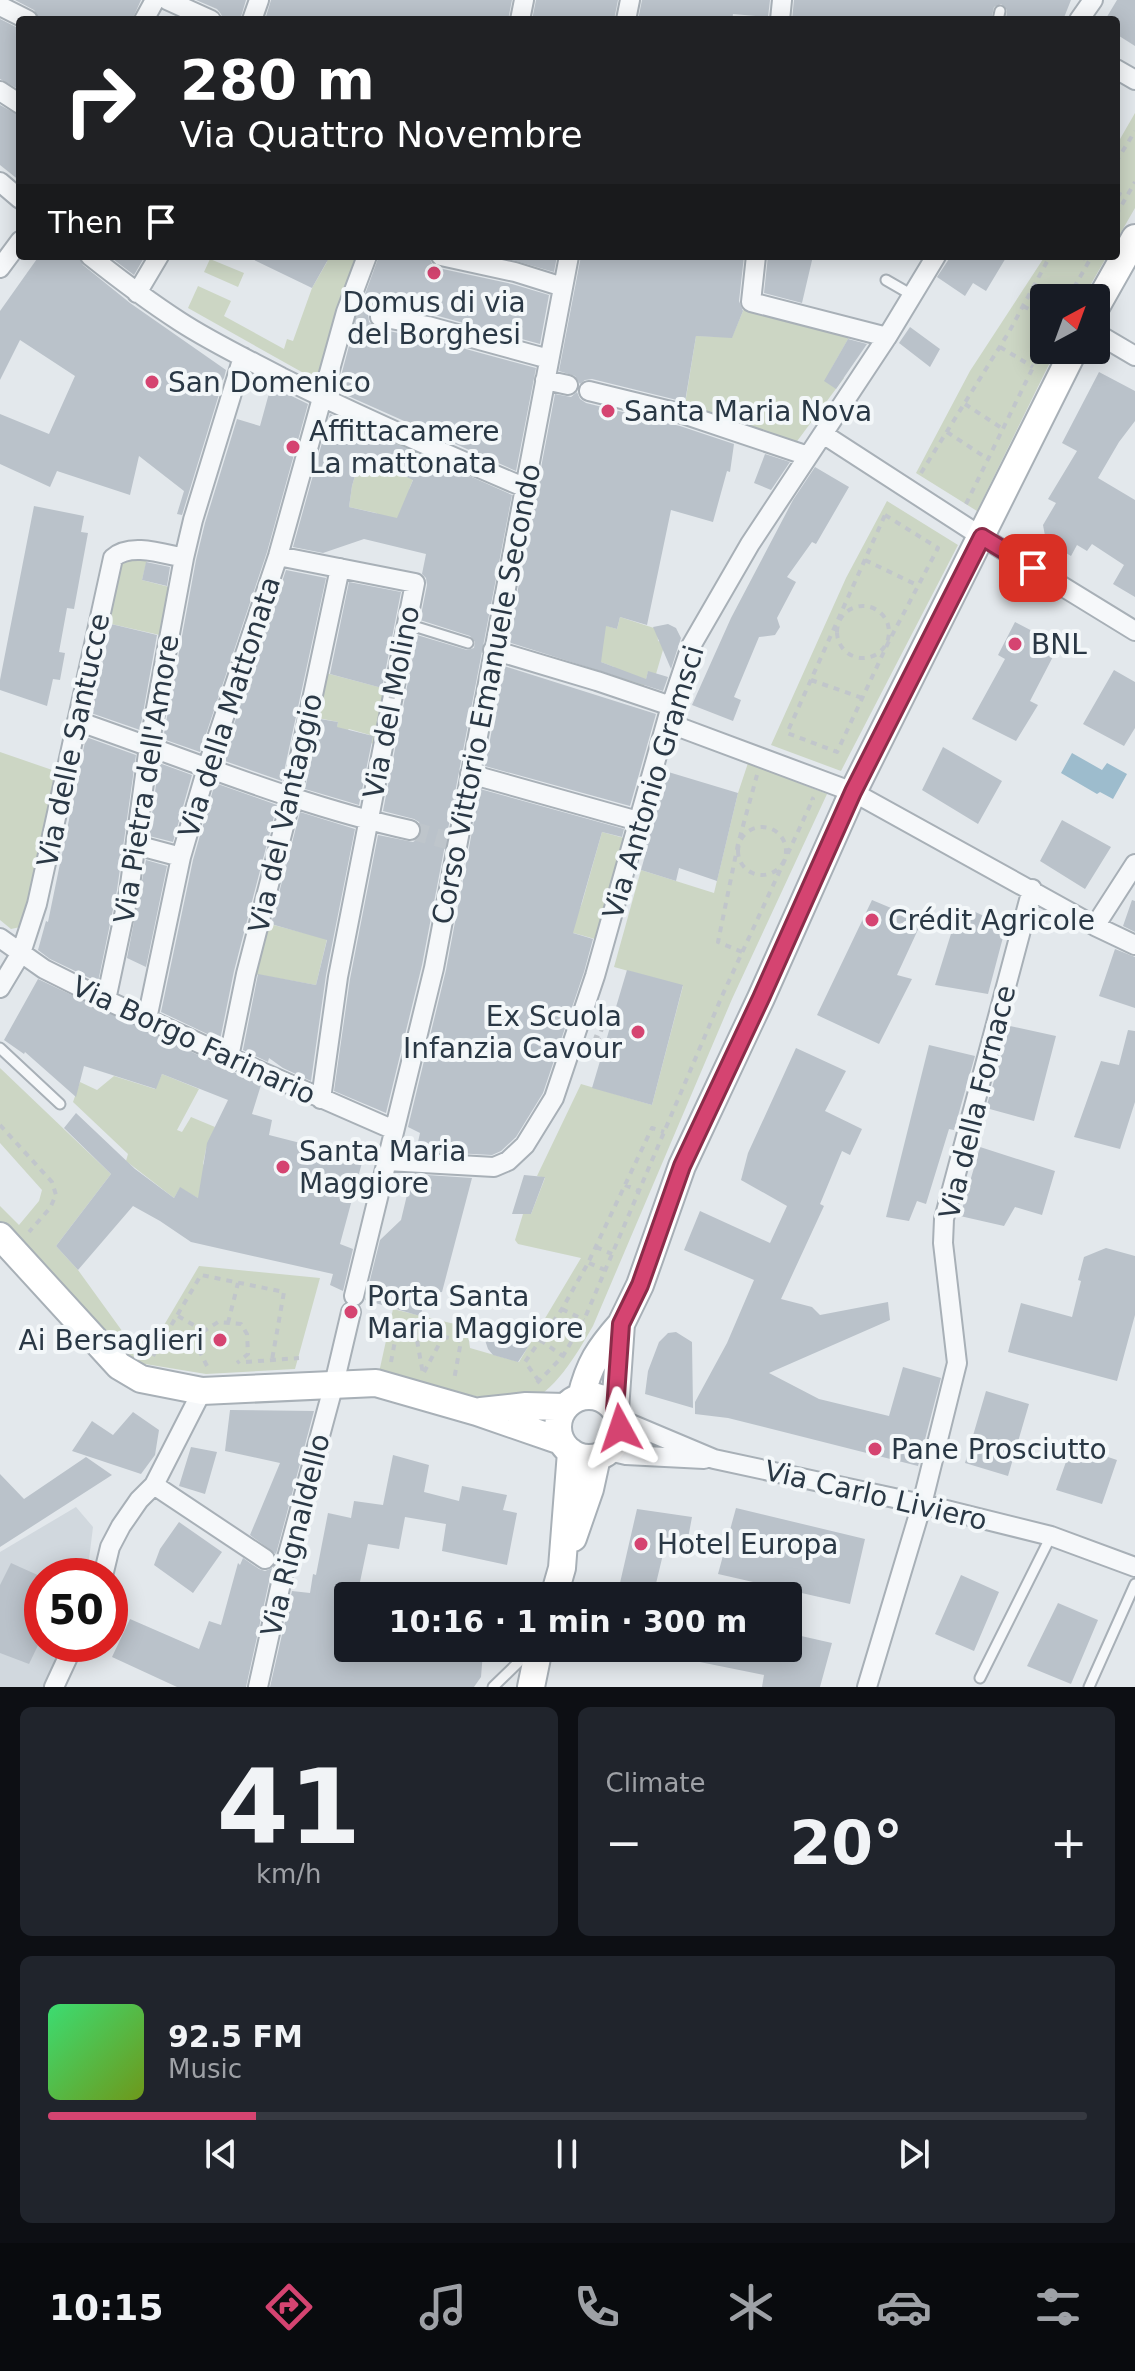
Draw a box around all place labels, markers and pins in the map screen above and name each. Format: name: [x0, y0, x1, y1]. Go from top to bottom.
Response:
marker: Domus di via del Borghesi: [425, 264, 443, 282]
place label: Domus di via del Borghesi: [342, 286, 526, 351]
place label: San Domenico: [168, 366, 371, 399]
marker: San Domenico: [143, 373, 161, 391]
place label: Santa Maria Nova: [624, 395, 872, 428]
marker: Santa Maria Nova: [599, 402, 617, 420]
place label: Affittacamere La mattonata: [309, 415, 500, 480]
marker: Affittacamere La mattonata: [284, 438, 302, 456]
pin: [999, 534, 1067, 602]
place label: BNL: [1031, 628, 1087, 661]
marker: BNL: [1006, 635, 1024, 653]
place label: Crédit Agricole: [888, 904, 1095, 937]
marker: Crédit Agricole: [863, 911, 881, 929]
place label: Ex Scuola Infanzia Cavour: [403, 1000, 622, 1065]
marker: Ex Scuola Infanzia Cavour: [629, 1023, 647, 1041]
place label: Santa Maria Maggiore: [299, 1135, 466, 1200]
marker: Santa Maria Maggiore: [274, 1158, 292, 1176]
place label: Porta Santa Maria Maggiore: [367, 1280, 584, 1345]
marker: Porta Santa Maria Maggiore: [342, 1303, 360, 1321]
place label: Ai Bersaglieri: [19, 1324, 204, 1357]
marker: Ai Bersaglieri: [211, 1331, 229, 1349]
place label: Pane Prosciutto: [891, 1433, 1107, 1466]
marker: Pane Prosciutto: [866, 1440, 884, 1458]
place label: Hotel Europa: [657, 1528, 838, 1561]
marker: Hotel Europa: [632, 1535, 650, 1553]

